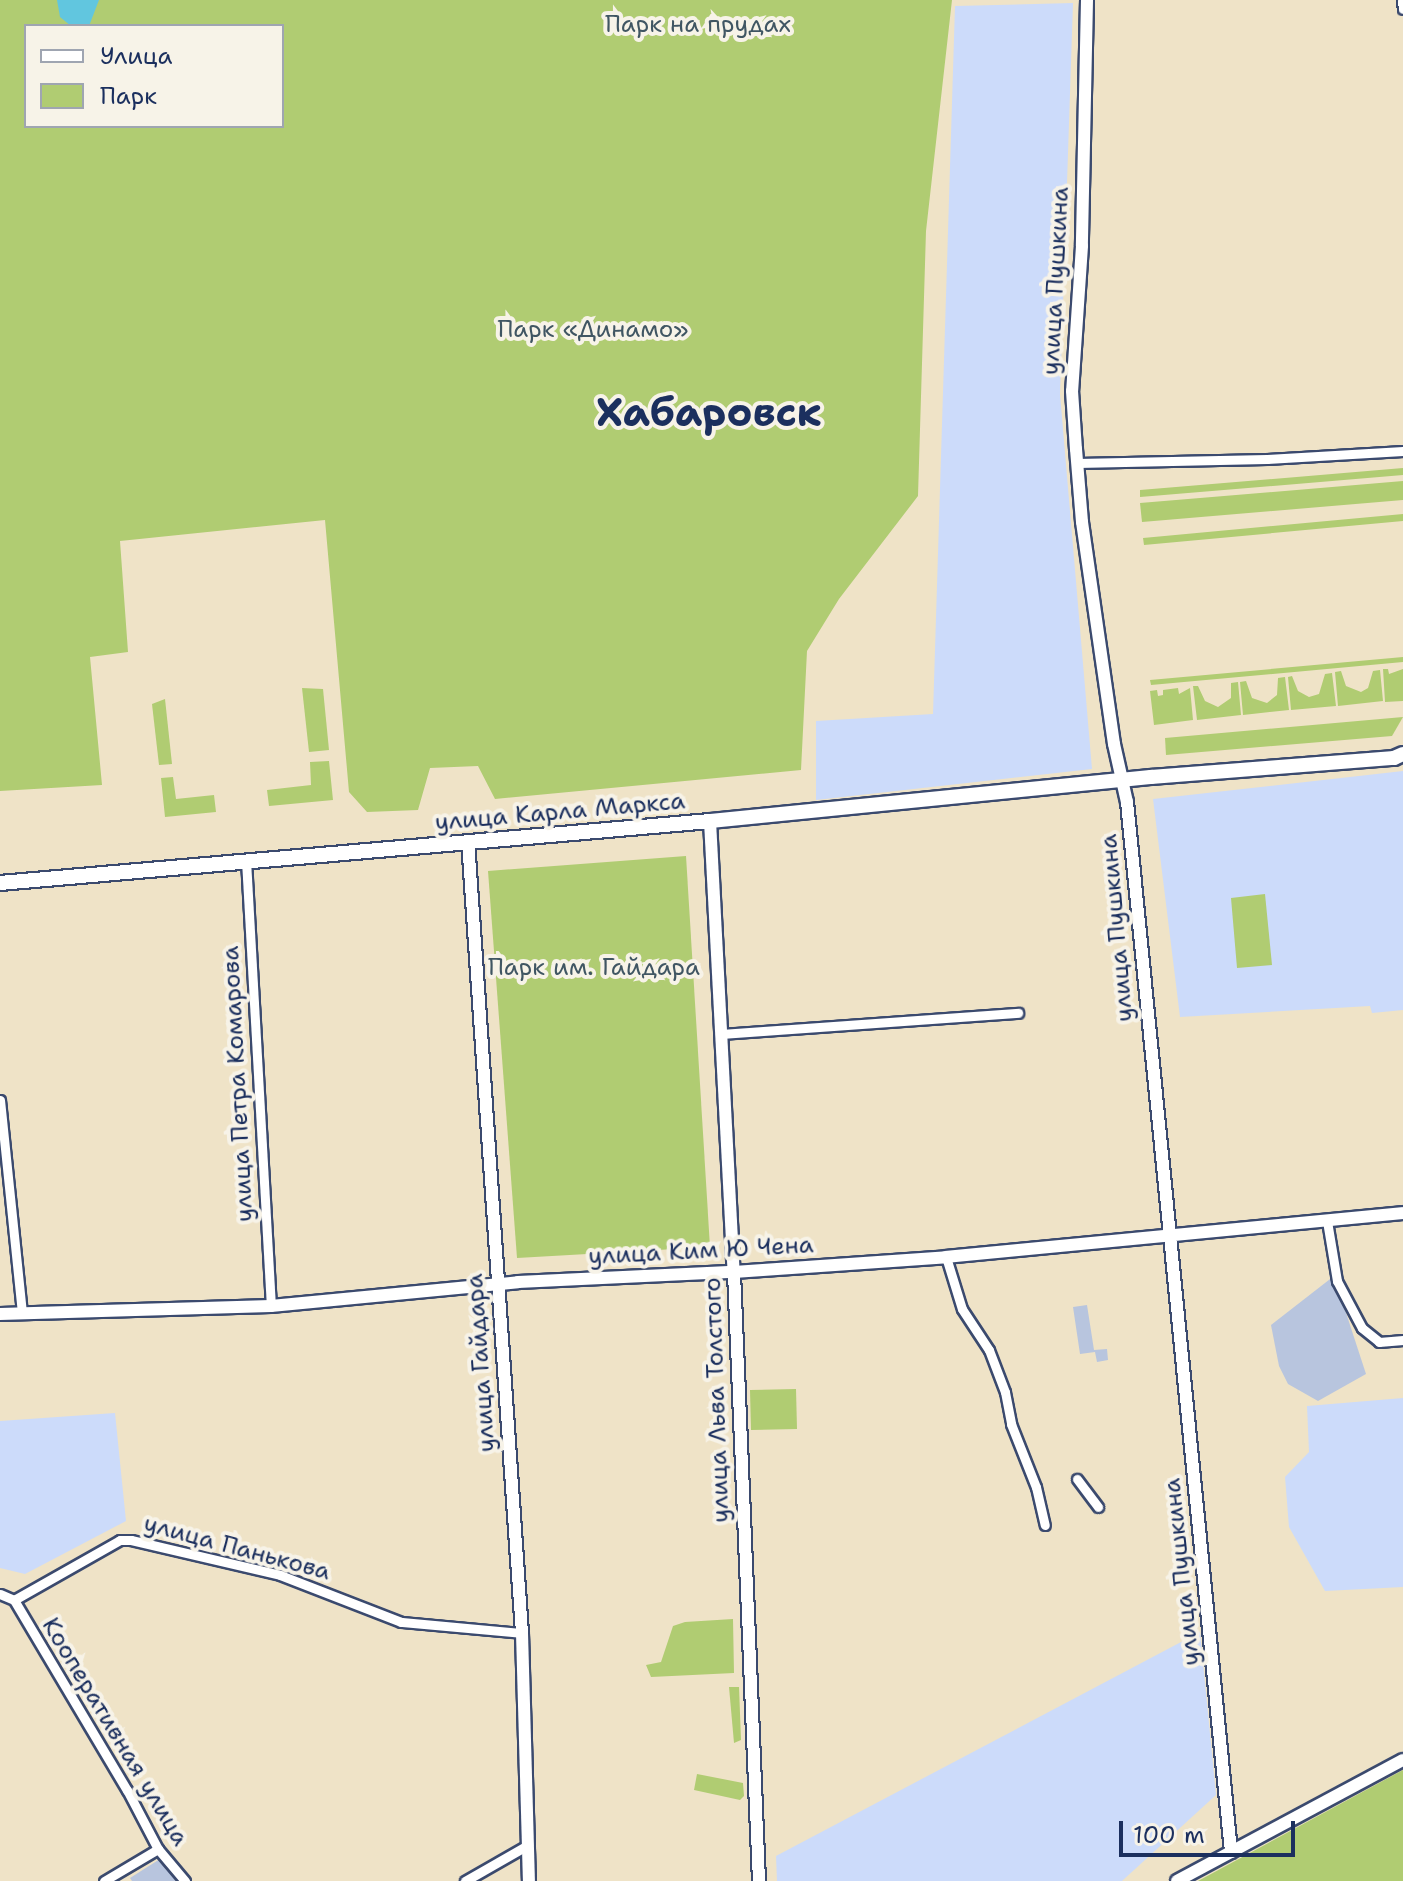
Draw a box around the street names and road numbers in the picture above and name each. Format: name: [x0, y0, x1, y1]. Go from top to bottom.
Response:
street label: улица Пушкина: [1037, 186, 1075, 376]
street label: улица Карла Маркса: [434, 787, 686, 837]
street label: улица Пушкина: [1094, 833, 1140, 1023]
street label: улица Петра Комарова: [216, 945, 260, 1223]
street label: улица Ким Ю Чена: [588, 1231, 814, 1271]
street label: улица Гайдара: [460, 1273, 502, 1453]
street label: улица Льва Толстого: [698, 1277, 736, 1523]
street label: улица Пушкина: [1158, 1477, 1206, 1667]
street label: улица Панькова: [141, 1509, 333, 1587]
street label: Кооперативная улица: [35, 1613, 195, 1851]

